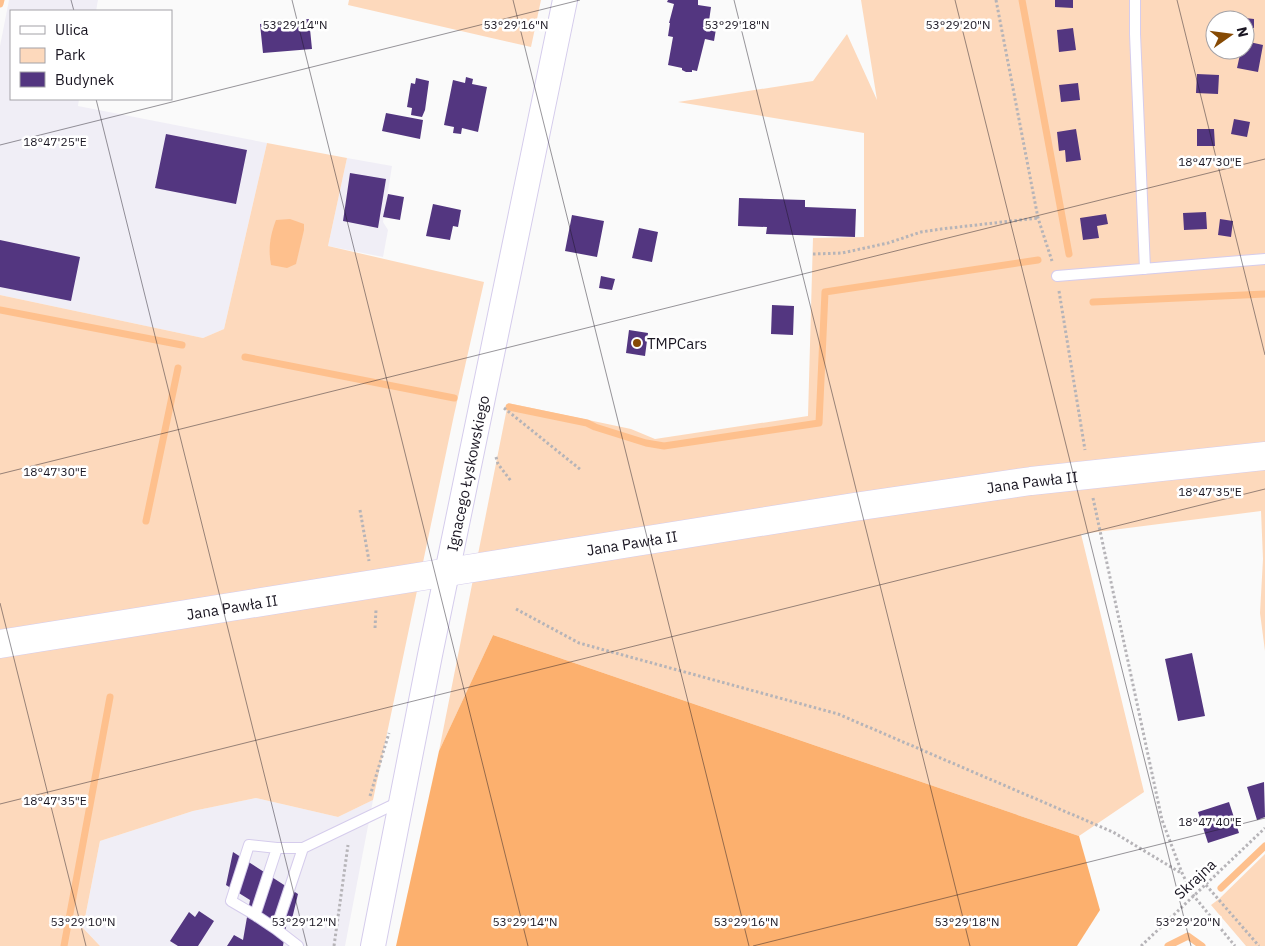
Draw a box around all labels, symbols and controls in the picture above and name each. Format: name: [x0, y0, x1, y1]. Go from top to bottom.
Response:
legend: [10, 10, 172, 100]
north arrow: [1205, 10, 1255, 60]
text: 53°29'14"N: [262, 17, 328, 32]
text: 53°29'16"N: [483, 17, 549, 32]
text: 53°29'18"N: [704, 17, 770, 32]
text: 53°29'20"N: [925, 17, 991, 32]
text: Ulica: [55, 20, 89, 39]
text: N: [1233, 25, 1253, 39]
text: Park: [55, 45, 85, 64]
text: Budynek: [55, 70, 114, 89]
text: 18°47'25"E: [23, 134, 87, 149]
text: 18°47'30"E: [1178, 154, 1242, 169]
place label: TMPCars: [647, 334, 707, 353]
marker: TMPCars: [631, 337, 643, 349]
street label: Ignacego Łyskowskiego: [442, 394, 493, 553]
text: 18°47'30"E: [23, 464, 87, 479]
street label: Jana Pawła II: [985, 467, 1079, 497]
text: 18°47'35"E: [1178, 484, 1242, 499]
street label: Jana Pawła II: [585, 526, 679, 559]
street label: Jana Pawła II: [185, 590, 279, 623]
text: 18°47'35"E: [23, 793, 87, 808]
text: 18°47'40"E: [1178, 814, 1242, 829]
street label: Skrajna: [1170, 855, 1220, 903]
text: 53°29'10"N: [50, 914, 116, 929]
text: 53°29'12"N: [271, 914, 337, 929]
text: 53°29'14"N: [492, 914, 558, 929]
text: 53°29'16"N: [713, 914, 779, 929]
text: 53°29'18"N: [934, 914, 1000, 929]
text: 53°29'20"N: [1155, 914, 1221, 929]

